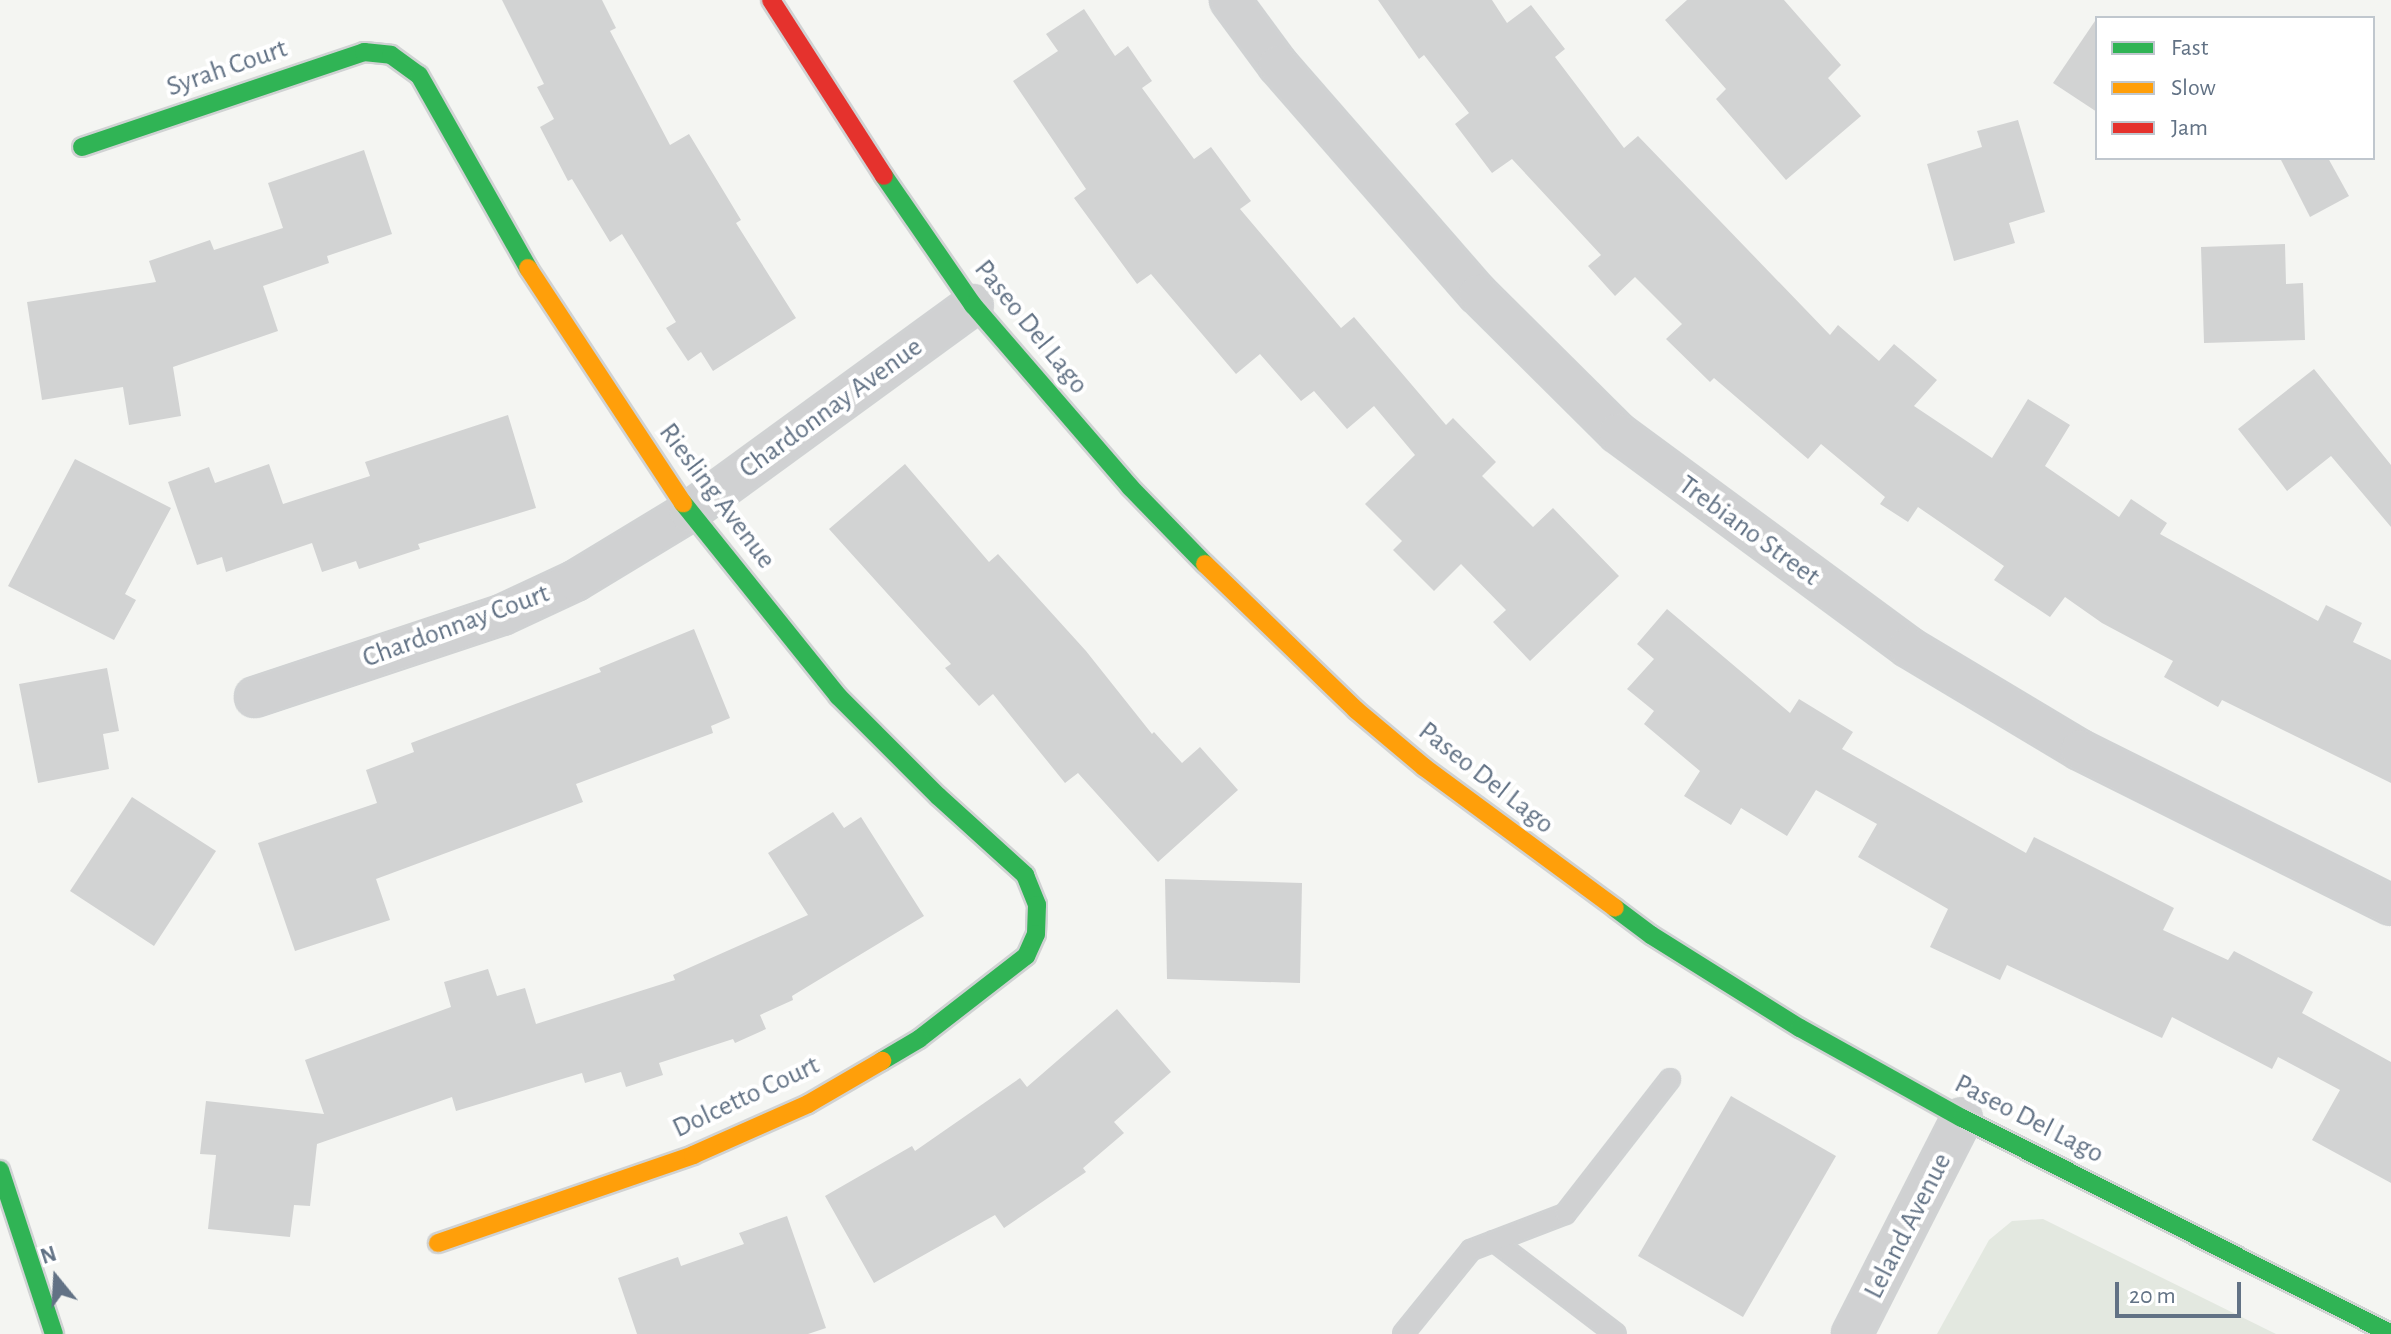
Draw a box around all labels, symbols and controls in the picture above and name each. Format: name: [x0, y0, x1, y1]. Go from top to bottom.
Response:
legend: [2095, 16, 2375, 160]
street label: Syrah Court: [162, 32, 292, 104]
text: Fast: [2171, 36, 2208, 60]
text: Slow: [2171, 76, 2216, 100]
text: Jam: [2171, 116, 2208, 140]
street label: Paseo Del Lago: [967, 253, 1095, 401]
street label: Chardonnay Avenue: [733, 330, 929, 486]
street label: Riesling Avenue: [651, 417, 783, 575]
street label: Trebiano Street: [1672, 469, 1826, 593]
street label: Chardonnay Court: [358, 577, 554, 675]
street label: Paseo Del Lago: [1411, 715, 1561, 841]
street label: Dolcetto Court: [667, 1048, 825, 1146]
street label: Paseo Del Lago: [1949, 1067, 2109, 1171]
street label: Leland Avenue: [1857, 1148, 1959, 1304]
north arrow: [16, 1238, 96, 1318]
text: N: [38, 1242, 59, 1268]
scale bar: [2119, 1266, 2245, 1316]
text: 20 m: [2129, 1284, 2176, 1308]

